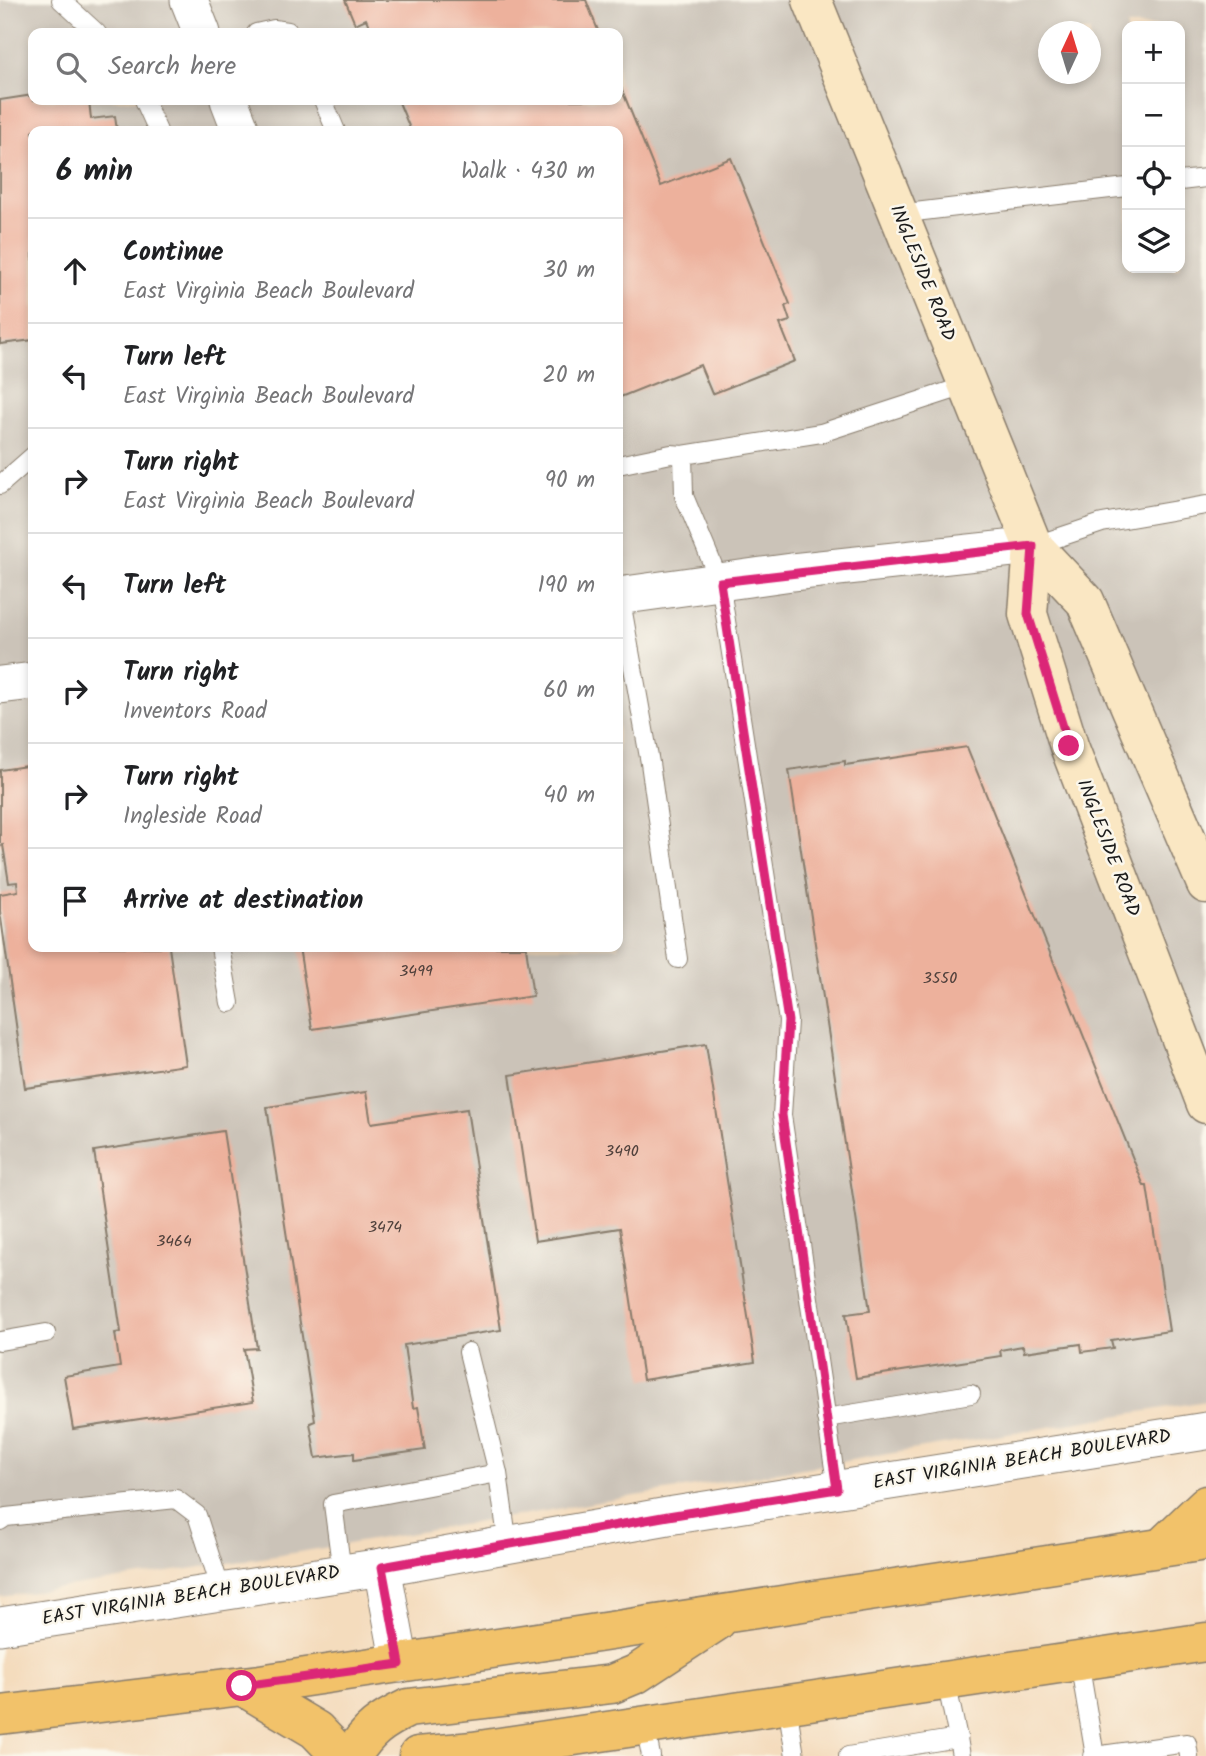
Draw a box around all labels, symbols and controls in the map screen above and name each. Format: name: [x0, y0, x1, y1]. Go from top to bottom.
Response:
north arrow: [1038, 21, 1101, 84]
map controls: [1122, 21, 1185, 273]
button: +: [1122, 21, 1185, 84]
search box: [28, 28, 623, 105]
text: Search here: [108, 46, 236, 88]
icon: search: [52, 48, 90, 86]
button: −: [1122, 84, 1185, 147]
button: locate: [1122, 147, 1185, 210]
text: 6 min: [56, 148, 133, 196]
text: Walk · 430 m: [461, 154, 595, 190]
street label: INGLESIDE ROAD: [881, 200, 963, 346]
button: layers: [1122, 210, 1185, 273]
text: Continue: [123, 232, 224, 274]
icon: ahead: [56, 252, 94, 290]
text: 30 m: [543, 253, 595, 289]
text: East Virginia Beach Boulevard: [123, 274, 414, 310]
text: Turn left: [123, 337, 226, 379]
icon: left: [56, 357, 94, 395]
text: 20 m: [543, 358, 595, 394]
text: East Virginia Beach Boulevard: [123, 379, 414, 415]
text: Turn right: [123, 442, 239, 484]
icon: right: [56, 462, 94, 500]
text: 90 m: [545, 463, 595, 499]
text: East Virginia Beach Boulevard: [123, 484, 414, 520]
text: Turn left: [123, 565, 226, 607]
icon: left: [56, 567, 94, 605]
text: 190 m: [538, 568, 595, 604]
text: Turn right: [123, 652, 239, 694]
icon: right: [56, 672, 94, 710]
text: 60 m: [543, 673, 595, 709]
text: Inventors Road: [123, 694, 267, 730]
route end: [1053, 730, 1084, 761]
text: Turn right: [123, 757, 239, 799]
street label: INGLESIDE ROAD: [1068, 775, 1148, 921]
icon: right: [56, 777, 94, 815]
text: 40 m: [543, 778, 595, 814]
text: Ingleside Road: [123, 799, 262, 835]
text: Arrive at destination: [123, 880, 363, 922]
icon: arrive: [56, 882, 94, 920]
house number: 3499: [399, 959, 433, 984]
house number: 3550: [923, 966, 957, 991]
house number: 3490: [605, 1139, 639, 1164]
house number: 3474: [368, 1215, 402, 1240]
house number: 3464: [156, 1229, 192, 1254]
street label: EAST VIRGINIA BEACH BOULEVARD: [871, 1422, 1173, 1498]
street label: EAST VIRGINIA BEACH BOULEVARD: [40, 1558, 342, 1634]
route start: [226, 1670, 257, 1701]

